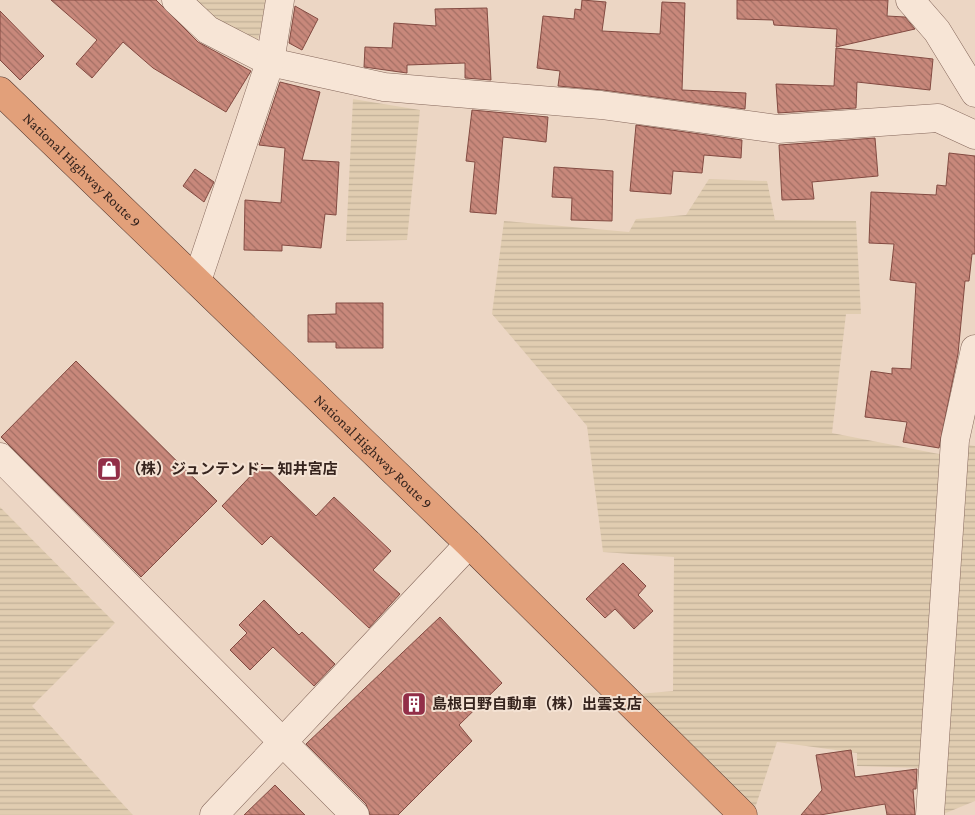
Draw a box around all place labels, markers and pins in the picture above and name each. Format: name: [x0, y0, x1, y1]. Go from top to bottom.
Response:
shop icon: （株）ジュンテンドー 知井宮店: [96, 456, 122, 482]
place label: （株）ジュンテンドー 知井宮店: [126, 460, 338, 477]
building icon: 島根日野自動車（株）出雲支店: [401, 691, 427, 717]
place label: 島根日野自動車（株）出雲支店: [432, 695, 642, 712]

